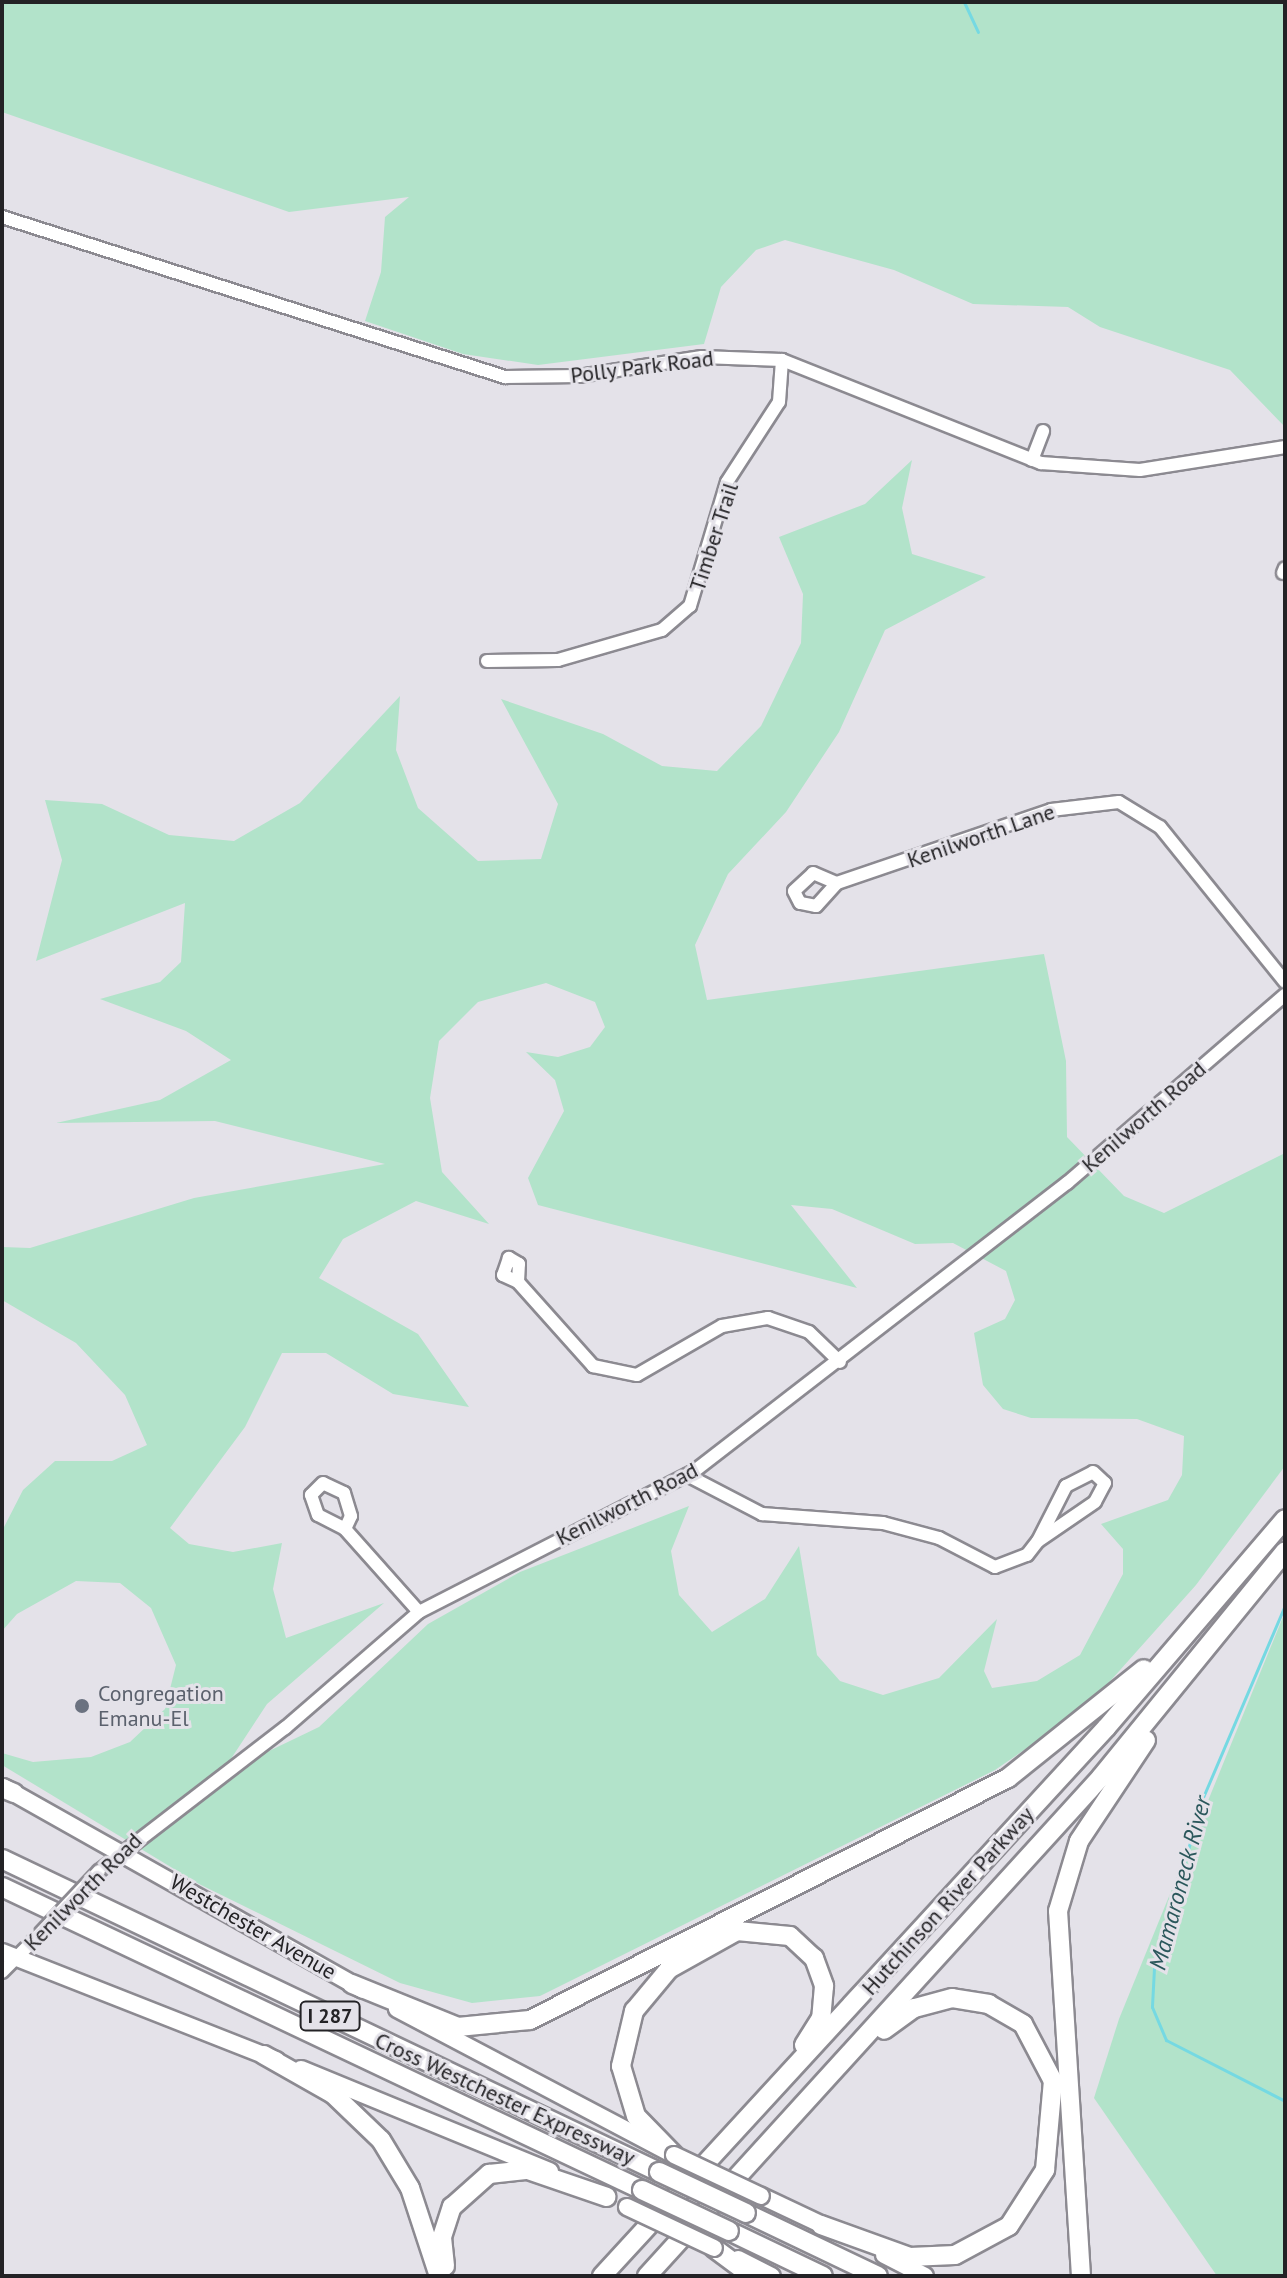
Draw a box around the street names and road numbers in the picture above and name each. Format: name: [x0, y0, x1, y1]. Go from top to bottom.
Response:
street label: Polly Park Road: [568, 345, 716, 389]
street label: Timber Trail: [684, 479, 744, 595]
street label: Kenilworth Lane: [904, 798, 1058, 874]
street label: Kenilworth Road: [1077, 1056, 1211, 1178]
street label: Kenilworth Road: [552, 1457, 702, 1551]
street label: Hutchinson River Parkway: [856, 1801, 1040, 2001]
street label: Kenilworth Road: [19, 1828, 147, 1956]
street label: Westchester Avenue: [165, 1869, 341, 1985]
road number: I 287: [298, 2000, 362, 2032]
street label: Cross Westchester Expressway: [371, 2027, 639, 2171]

